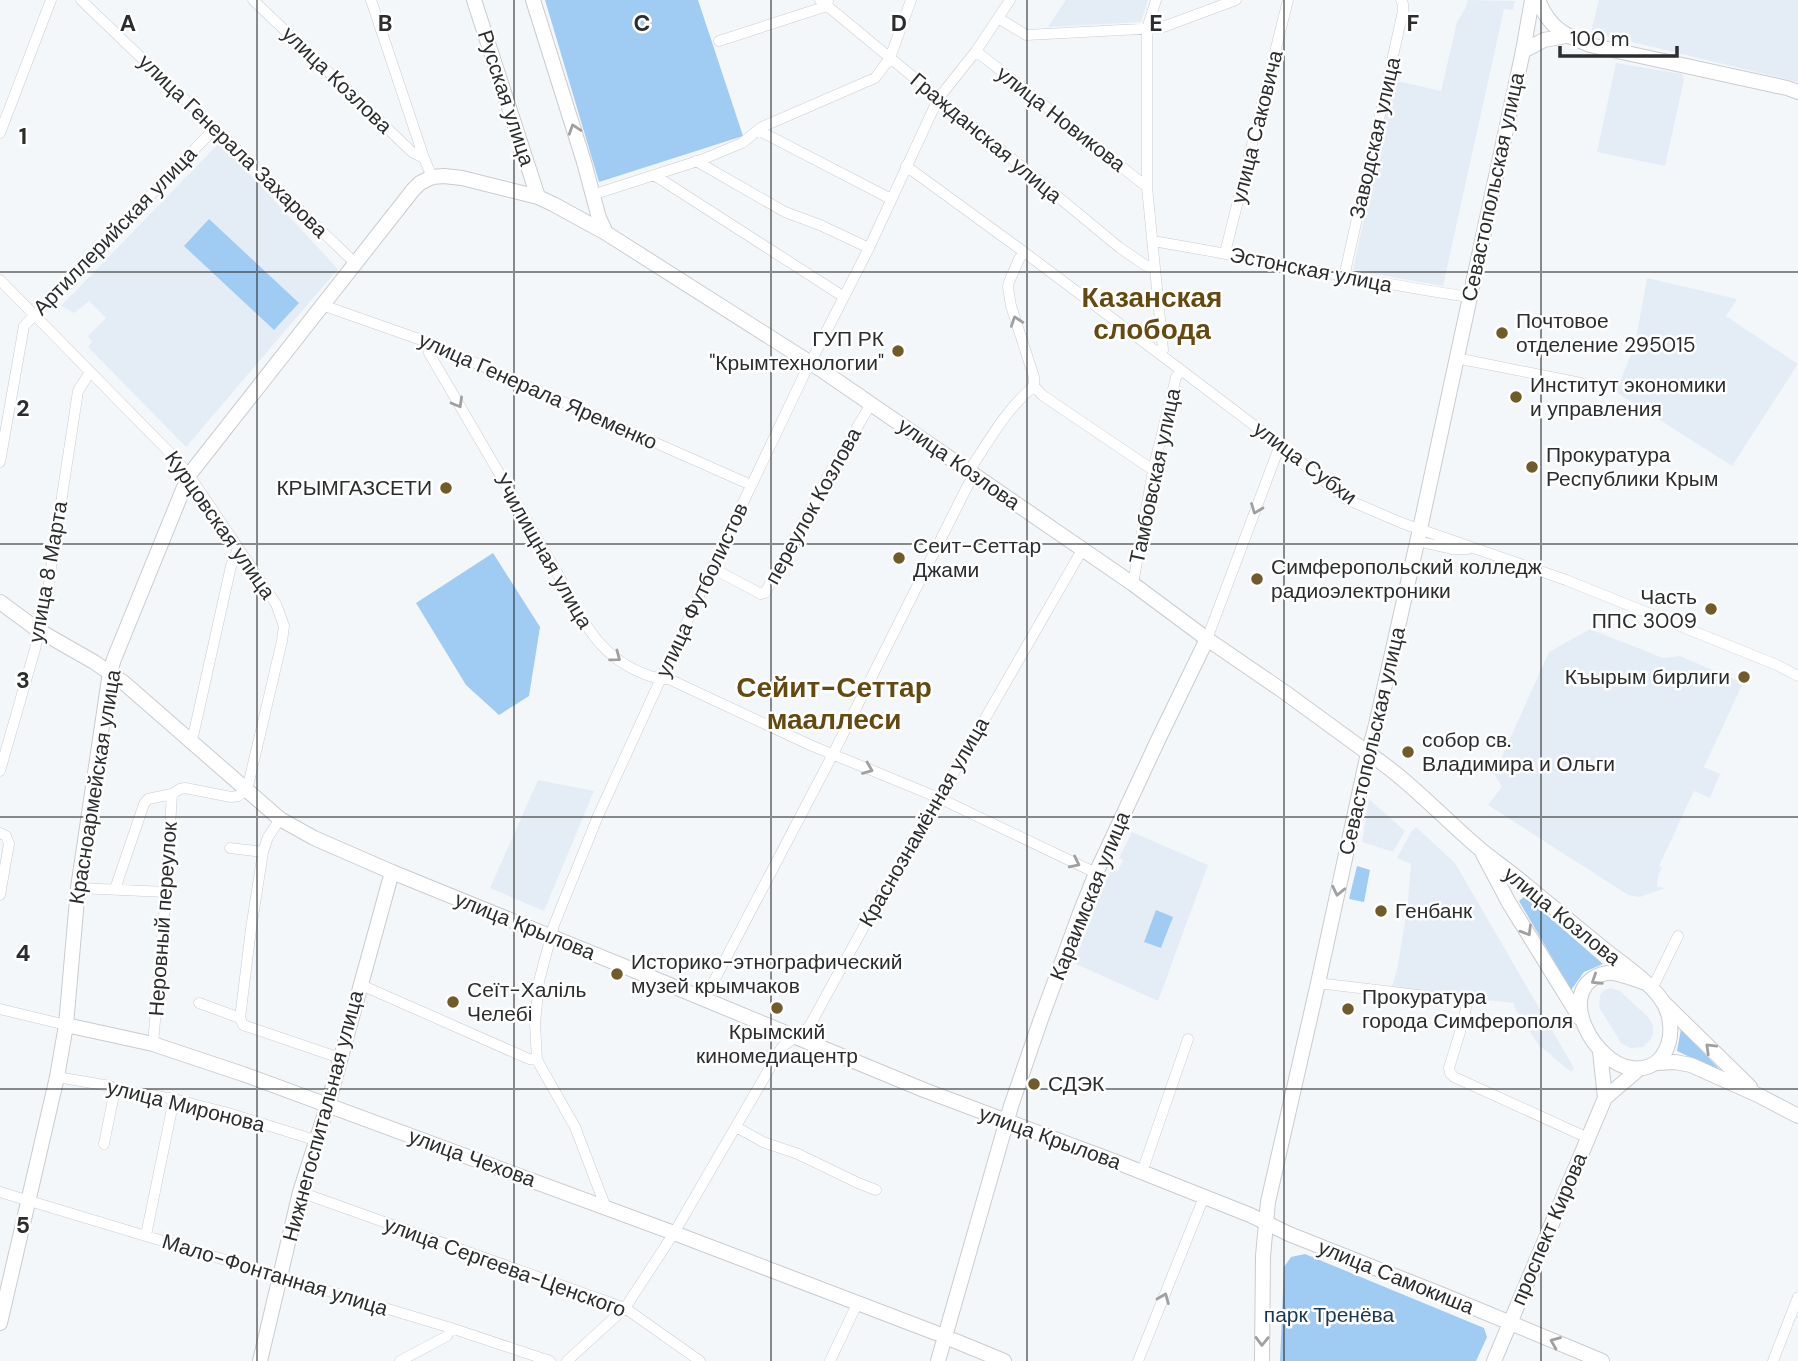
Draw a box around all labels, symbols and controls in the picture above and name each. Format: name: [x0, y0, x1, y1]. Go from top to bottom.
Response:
text: A: [120, 8, 136, 38]
text: B: [378, 8, 392, 38]
text: C: [634, 8, 650, 38]
text: D: [891, 8, 907, 38]
text: E: [1149, 8, 1163, 38]
text: F: [1407, 8, 1420, 38]
scale bar: [1560, 14, 1677, 58]
street label: улица Козлова: [276, 20, 398, 140]
text: 100 m: [1570, 25, 1630, 53]
street label: Русская улица: [471, 26, 541, 170]
street label: улица Саковича: [1224, 47, 1290, 207]
street label: улица Генерала Захарова: [132, 48, 334, 244]
street label: Заводская улица: [1343, 54, 1407, 222]
street label: улица Новикова: [991, 60, 1132, 178]
street label: Гражданская улица: [904, 66, 1068, 210]
street label: Севастопольская улица: [1455, 70, 1531, 304]
text: 1: [19, 121, 27, 151]
one-way arrow: [567, 124, 582, 136]
street label: Артиллерийская улица: [27, 140, 203, 321]
street label: Эстонская улица: [1227, 241, 1395, 300]
district label: Казанская слобода: [1082, 279, 1222, 348]
place label: Почтовое отделение 295015: [1516, 307, 1696, 359]
one-way arrow: [1010, 315, 1024, 327]
place label: ГУП РК "Крымтехнологии": [709, 325, 885, 377]
marker: Почтовое отделение 295015: [1494, 325, 1510, 341]
street label: улица Генерала Яременко: [414, 326, 662, 456]
marker: ГУП РК "Крымтехнологии": [890, 343, 906, 359]
place label: Институт экономики и управления: [1530, 371, 1726, 423]
street label: Тамбовская улица: [1123, 385, 1187, 566]
marker: Институт экономики и управления: [1508, 389, 1524, 405]
text: 2: [16, 393, 30, 423]
one-way arrow: [450, 396, 463, 409]
street label: улица Козлова: [892, 411, 1026, 517]
street label: улица Субхи: [1248, 415, 1362, 511]
street label: переулок Козлова: [758, 422, 868, 589]
place label: Прокуратура Республики Крым: [1546, 441, 1718, 493]
street label: Курцовская улица: [158, 445, 282, 605]
marker: Прокуратура Республики Крым: [1524, 459, 1540, 475]
street label: Училищная улица: [487, 468, 599, 634]
place label: КРЫМГАЗСЕТИ: [276, 474, 432, 502]
marker: КРЫМГАЗСЕТИ: [438, 480, 454, 496]
street label: улица Футболистов: [649, 498, 755, 682]
street label: улица 8 Марта: [22, 499, 74, 645]
one-way arrow: [1250, 503, 1264, 515]
place label: Сеит-Сеттар Джами: [913, 532, 1041, 584]
marker: Сеит-Сеттар Джами: [891, 550, 907, 566]
place label: Симферопольский колледж радиоэлектроники: [1271, 553, 1542, 605]
marker: Симферопольский колледж радиоэлектроники: [1249, 571, 1265, 587]
place label: Часть ППС 3009: [1592, 583, 1697, 635]
marker: Часть ППС 3009: [1703, 601, 1719, 617]
street label: Севастопольская улица: [1332, 624, 1412, 858]
one-way arrow: [608, 649, 621, 662]
place label: Къырым бирлиги: [1565, 663, 1730, 691]
text: 3: [16, 665, 30, 695]
street label: Красноармейская улица: [63, 667, 127, 906]
district label: Сейит-Сеттар мааллеси: [736, 669, 932, 738]
marker: Къырым бирлиги: [1736, 669, 1752, 685]
street label: Краснознамённая улица: [852, 712, 996, 932]
place label: собор св. Владимира и Ольги: [1422, 726, 1615, 778]
marker: собор св. Владимира и Ольги: [1400, 744, 1416, 760]
one-way arrow: [861, 760, 873, 774]
street label: Караимская улица: [1043, 807, 1137, 985]
street label: Неровный переулок: [142, 820, 184, 1017]
one-way arrow: [1068, 854, 1080, 868]
street label: улица Козлова: [1498, 860, 1627, 972]
street label: улица Крылова: [451, 885, 600, 967]
one-way arrow: [1331, 885, 1346, 897]
place label: Генбанк: [1395, 897, 1473, 925]
marker: Генбанк: [1373, 903, 1389, 919]
one-way arrow: [1518, 923, 1531, 936]
text: 4: [16, 938, 31, 968]
place label: Историко-этнографический музей крымчаков: [631, 948, 902, 1000]
marker: Историко-этнографический музей крымчаков: [609, 966, 625, 982]
one-way arrow: [1591, 971, 1604, 984]
place label: Сеїт-Халіль Челебі: [467, 976, 587, 1028]
place label: Прокуратура города Симферополя: [1362, 983, 1573, 1035]
street label: Нижнегоспитальная улица: [276, 987, 370, 1245]
marker: Сеїт-Халіль Челебі: [445, 994, 461, 1010]
marker: Крымский киномедиацентр: [769, 1000, 785, 1016]
marker: Прокуратура города Симферополя: [1340, 1001, 1356, 1017]
place label: Крымский киномедиацентр: [696, 1018, 858, 1070]
one-way arrow: [1705, 1044, 1718, 1057]
place label: СДЭК: [1048, 1070, 1105, 1098]
street label: улица Миронова: [104, 1073, 268, 1139]
marker: СДЭК: [1026, 1076, 1042, 1092]
street label: улица Крылова: [975, 1099, 1125, 1177]
street label: улица Чехова: [405, 1122, 540, 1194]
street label: проспект Кирова: [1504, 1148, 1594, 1309]
text: 5: [16, 1210, 30, 1240]
street label: улица Сергеева-Ценского: [380, 1210, 630, 1324]
street label: Мало-Фонтанная улица: [159, 1227, 392, 1323]
street label: улица Самокиша: [1314, 1233, 1478, 1321]
one-way arrow: [1155, 1292, 1169, 1304]
park label: парк Тренёва: [1264, 1301, 1395, 1329]
one-way arrow: [1254, 1336, 1270, 1347]
one-way arrow: [1550, 1336, 1563, 1350]

